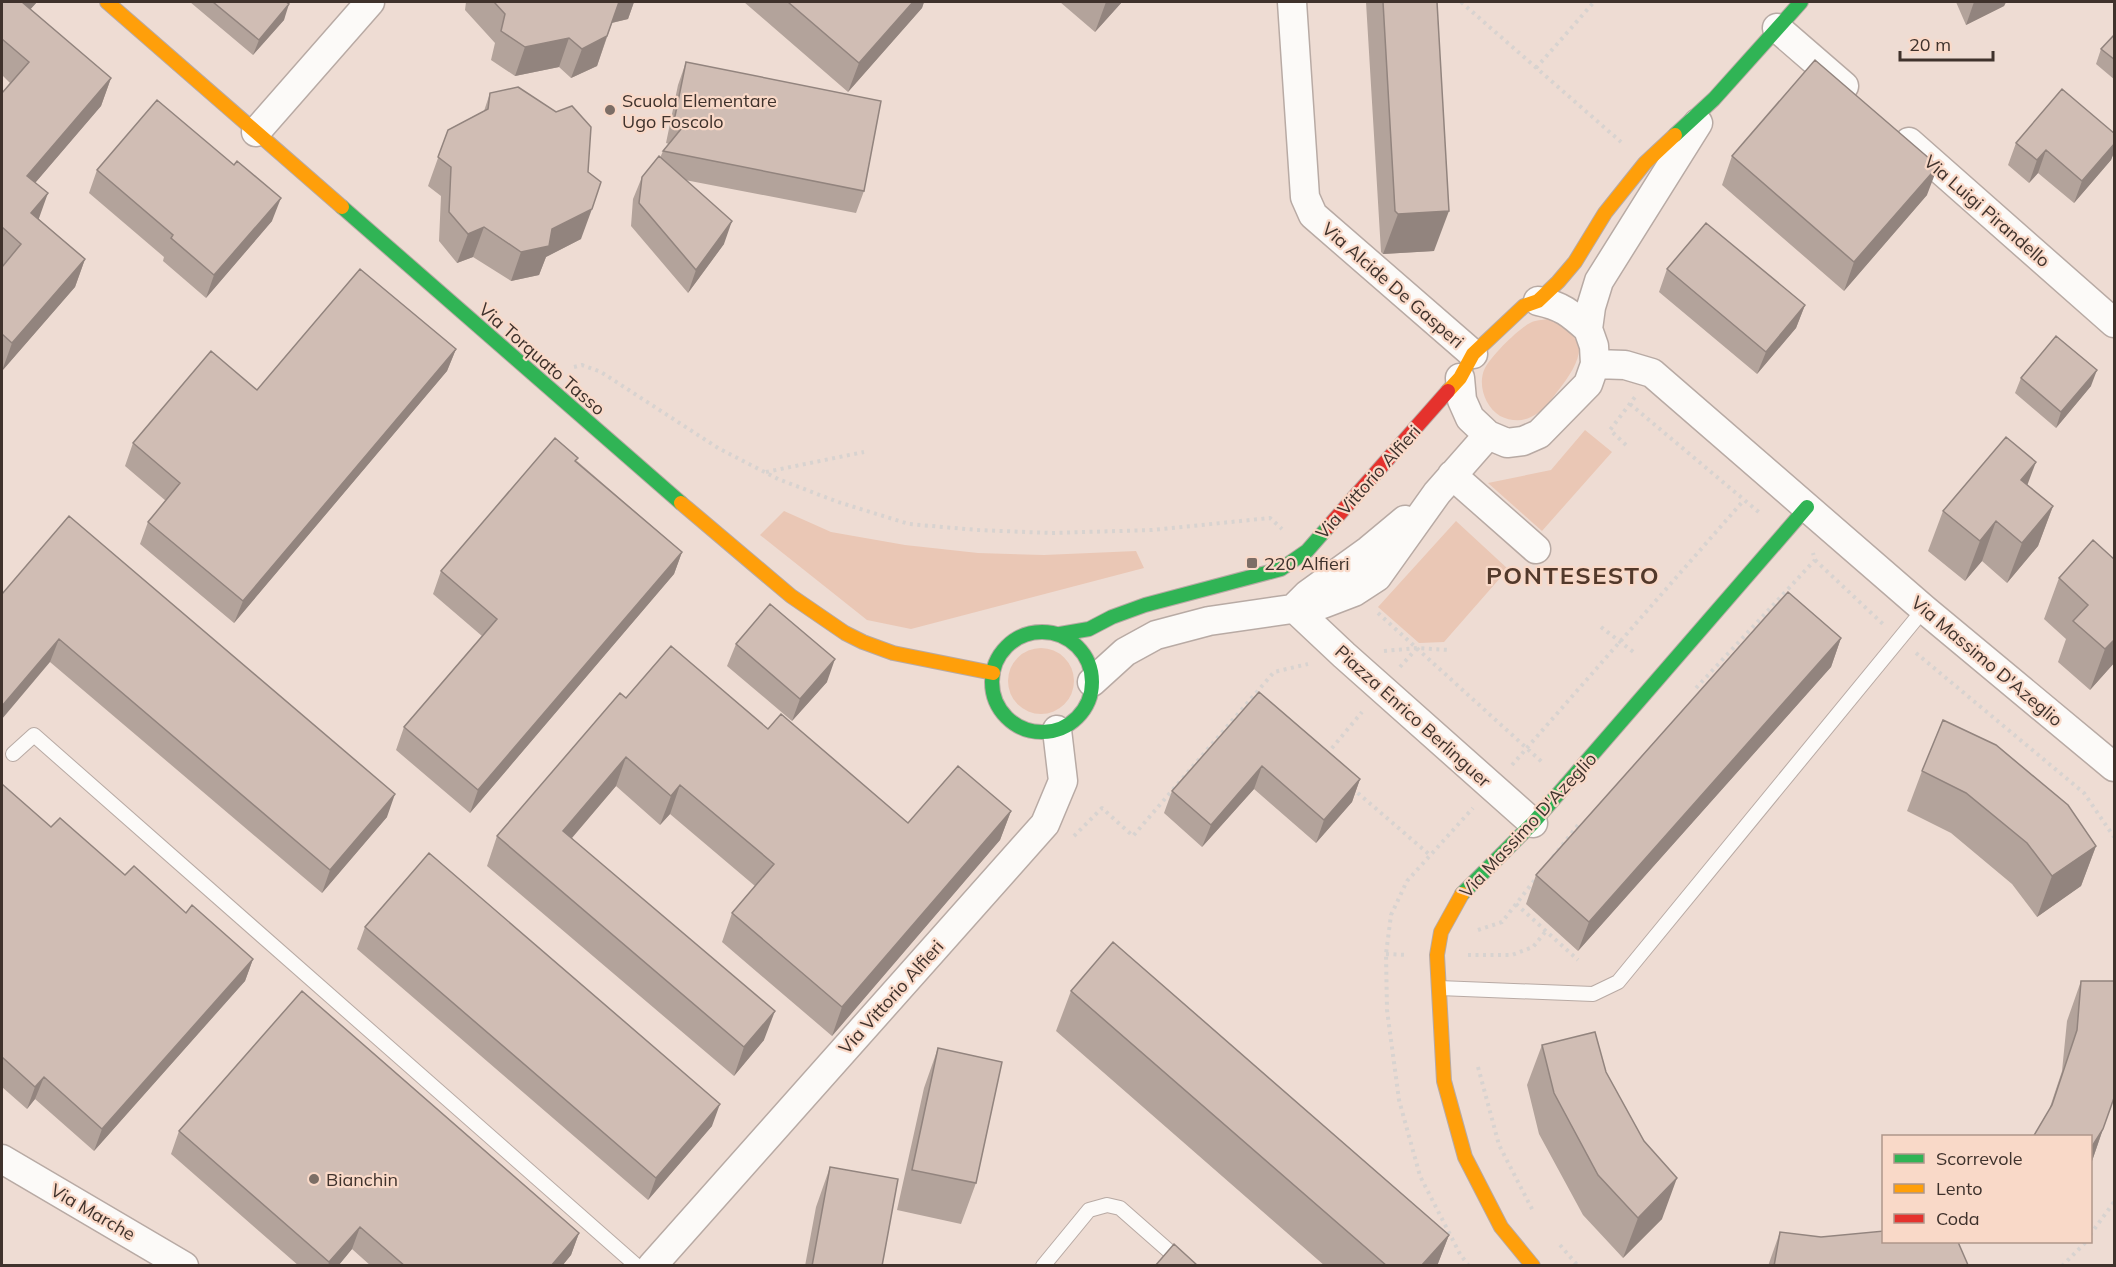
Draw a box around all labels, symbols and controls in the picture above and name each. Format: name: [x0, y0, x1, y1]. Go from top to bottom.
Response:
scale bar: [1900, 24, 1993, 62]
text: 20 m: [1909, 33, 1951, 56]
place label: Scuola Elementare Ugo Foscolo: [622, 89, 777, 133]
marker: Scuola Elementare Ugo Foscolo: [603, 103, 617, 117]
street label: Via Luigi Pirandello: [1919, 150, 2055, 272]
street label: Via Alcide De Gasperi: [1317, 217, 1469, 353]
street label: Via Torquato Tasso: [474, 298, 610, 420]
street label: Via Vittorio Alfieri: [1311, 420, 1425, 544]
place label: 220 Alfieri: [1264, 552, 1350, 575]
marker: 220 Alfieri: [1245, 556, 1259, 570]
district label: PONTESESTO: [1486, 560, 1660, 590]
street label: Via Massimo D'Azeglio: [1907, 591, 2067, 731]
street label: Piazza Enrico Berlinguer: [1330, 640, 1496, 792]
street label: Via Massimo D'Azeglio: [1455, 747, 1601, 903]
street label: Via Vittorio Alfieri: [834, 935, 948, 1059]
legend: [1882, 1135, 2092, 1243]
text: Scorrevole: [1936, 1147, 2023, 1170]
place label: Bianchin: [326, 1168, 398, 1191]
marker: Bianchin: [307, 1172, 321, 1186]
text: Lento: [1936, 1177, 1983, 1200]
street label: Via Marche: [46, 1178, 140, 1246]
text: Coda: [1936, 1207, 1980, 1230]

